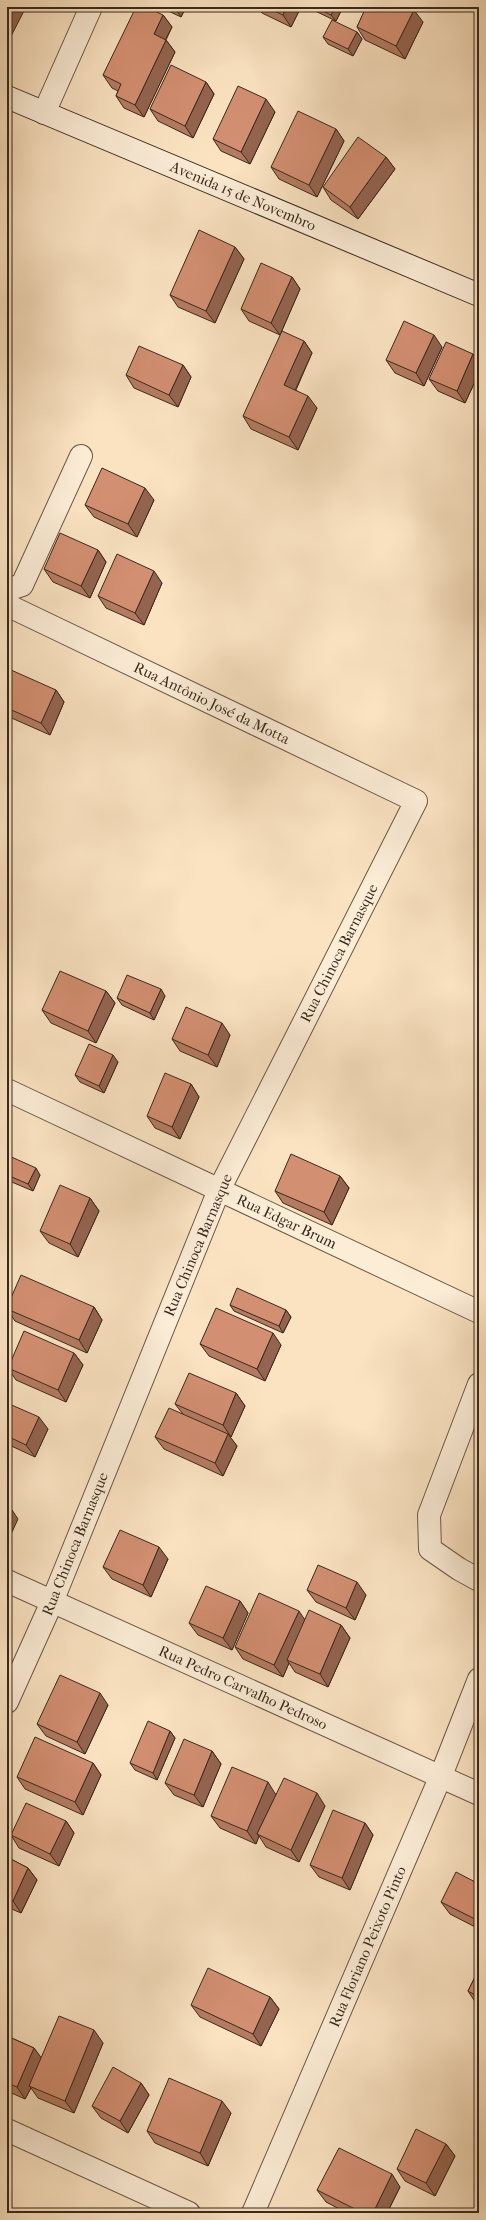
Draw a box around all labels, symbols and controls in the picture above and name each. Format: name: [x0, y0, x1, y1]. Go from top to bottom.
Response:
street label: Avenida 15 de Novembro: [167, 157, 319, 235]
street label: Rua Antônio José da Motta: [131, 658, 293, 749]
street label: Rua Chinoca Barnasque: [296, 880, 382, 1025]
street label: Rua Chinoca Barnasque: [160, 1170, 236, 1319]
street label: Rua Edgar Brum: [234, 1190, 340, 1253]
street label: Rua Chinoca Barnasque: [38, 1469, 112, 1618]
street label: Rua Pedro Carvalho Pedroso: [156, 1642, 331, 1734]
street label: Rua Floriano Peixoto Pinto: [325, 1863, 410, 2030]

